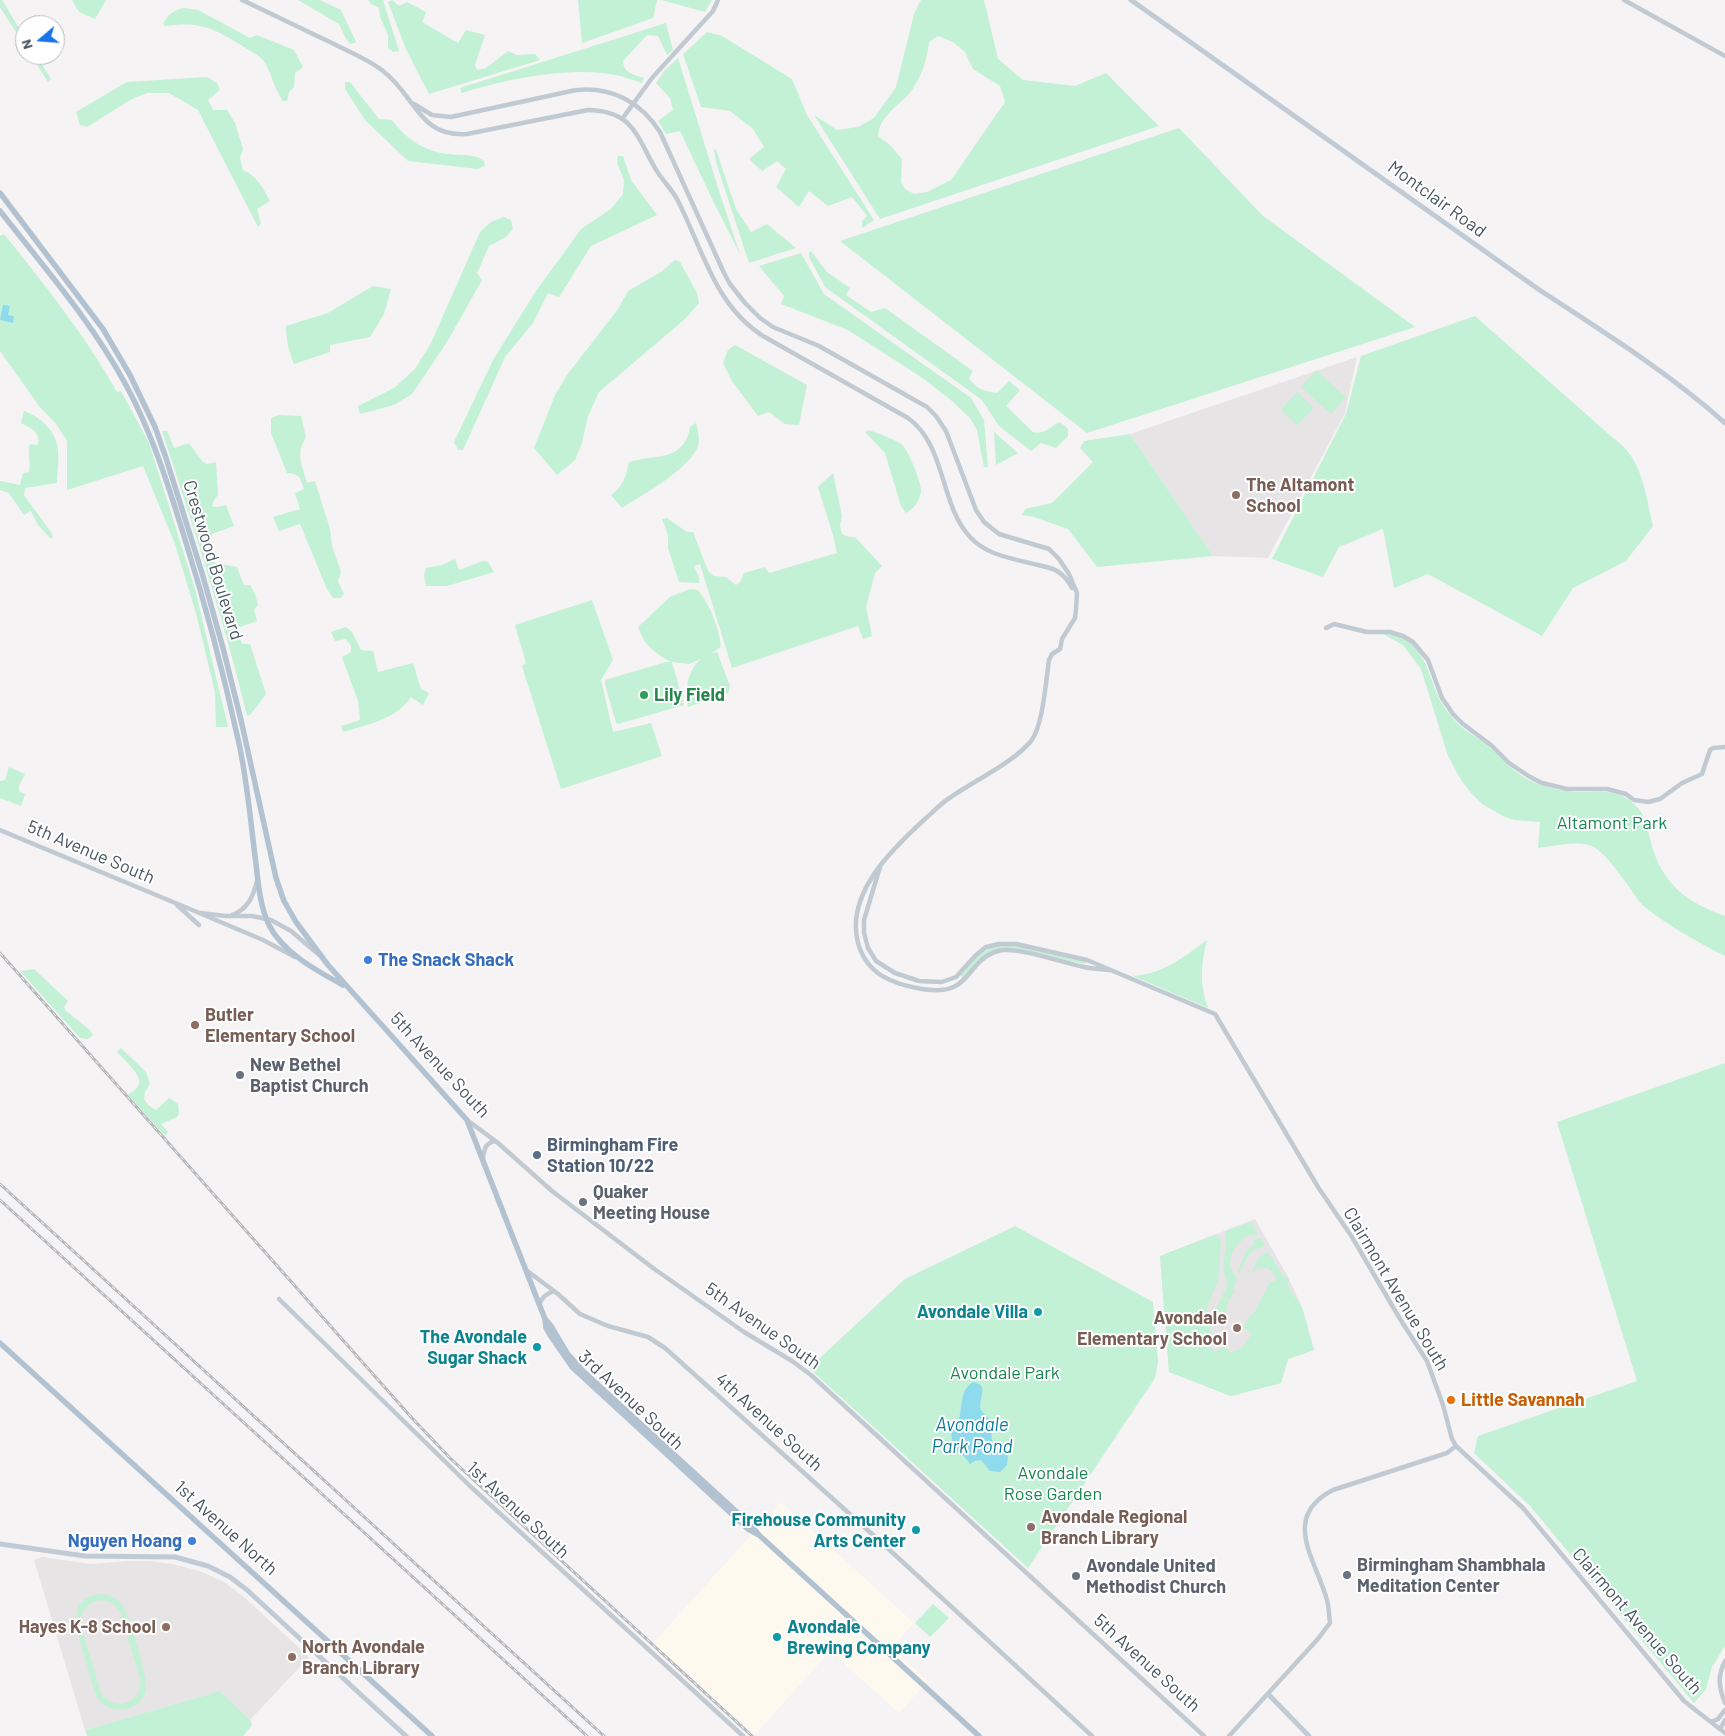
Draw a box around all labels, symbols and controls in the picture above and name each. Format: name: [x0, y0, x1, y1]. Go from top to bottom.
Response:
north arrow: [15, 15, 65, 65]
text: N: [17, 37, 36, 52]
street label: Montclair Road: [1384, 156, 1490, 242]
place label: The Altamont School: [1246, 474, 1354, 516]
street label: Crestwood Boulevard: [178, 478, 248, 642]
marker: The Altamont School: [1230, 489, 1242, 501]
place label: Lily Field: [654, 684, 725, 706]
marker: Lily Field: [638, 689, 650, 701]
park label: Altamont Park: [1557, 812, 1667, 834]
street label: 5th Avenue South: [24, 815, 158, 889]
place label: The Snack Shack: [378, 949, 514, 971]
marker: The Snack Shack: [362, 954, 374, 966]
place label: Butler Elementary School: [205, 1004, 355, 1046]
street label: 5th Avenue South: [386, 1008, 494, 1122]
marker: Butler Elementary School: [189, 1019, 201, 1031]
place label: New Bethel Baptist Church: [250, 1054, 368, 1096]
marker: New Bethel Baptist Church: [234, 1069, 246, 1081]
place label: Birmingham Fire Station 10/22: [547, 1134, 678, 1176]
marker: Birmingham Fire Station 10/22: [531, 1149, 543, 1161]
place label: Quaker Meeting House: [593, 1181, 710, 1224]
marker: Quaker Meeting House: [577, 1196, 589, 1208]
street label: Clairmont Avenue South: [1339, 1203, 1453, 1375]
street label: 5th Avenue South: [701, 1278, 825, 1374]
place label: Avondale Villa: [917, 1301, 1028, 1323]
marker: Avondale Villa: [1032, 1306, 1044, 1318]
place label: Avondale Elementary School: [1077, 1307, 1227, 1350]
marker: Avondale Elementary School: [1231, 1322, 1243, 1334]
place label: The Avondale Sugar Shack: [420, 1326, 527, 1368]
marker: The Avondale Sugar Shack: [531, 1341, 543, 1353]
street label: 3rd Avenue South: [574, 1346, 688, 1454]
park label: Avondale Park: [950, 1362, 1060, 1384]
street label: 4th Avenue South: [711, 1368, 827, 1476]
place label: Little Savannah: [1461, 1389, 1585, 1411]
marker: Little Savannah: [1445, 1394, 1457, 1406]
water label: Avondale Park Pond: [932, 1414, 1012, 1458]
street label: 1st Avenue South: [462, 1457, 574, 1563]
park label: Avondale Rose Garden: [1004, 1462, 1102, 1505]
street label: 1st Avenue North: [170, 1476, 282, 1580]
place label: Avondale Regional Branch Library: [1041, 1506, 1187, 1548]
place label: Firehouse Community Arts Center: [732, 1509, 906, 1552]
marker: Avondale Regional Branch Library: [1025, 1521, 1037, 1533]
marker: Firehouse Community Arts Center: [910, 1524, 922, 1536]
place label: Nguyen Hoang: [68, 1530, 182, 1552]
marker: Nguyen Hoang: [186, 1535, 198, 1547]
street label: Clairmont Avenue South: [1568, 1543, 1706, 1699]
place label: Birmingham Shambhala Meditation Center: [1357, 1554, 1546, 1596]
place label: Avondale United Methodist Church: [1086, 1555, 1226, 1598]
marker: Birmingham Shambhala Meditation Center: [1341, 1569, 1353, 1581]
marker: Avondale United Methodist Church: [1070, 1570, 1082, 1582]
street label: 5th Avenue South: [1089, 1609, 1205, 1717]
place label: Hayes K-8 School: [19, 1616, 156, 1638]
place label: Avondale Brewing Company: [787, 1616, 931, 1658]
marker: Hayes K-8 School: [160, 1621, 172, 1633]
marker: Avondale Brewing Company: [771, 1631, 783, 1643]
place label: North Avondale Branch Library: [302, 1636, 425, 1678]
marker: North Avondale Branch Library: [286, 1651, 298, 1663]

